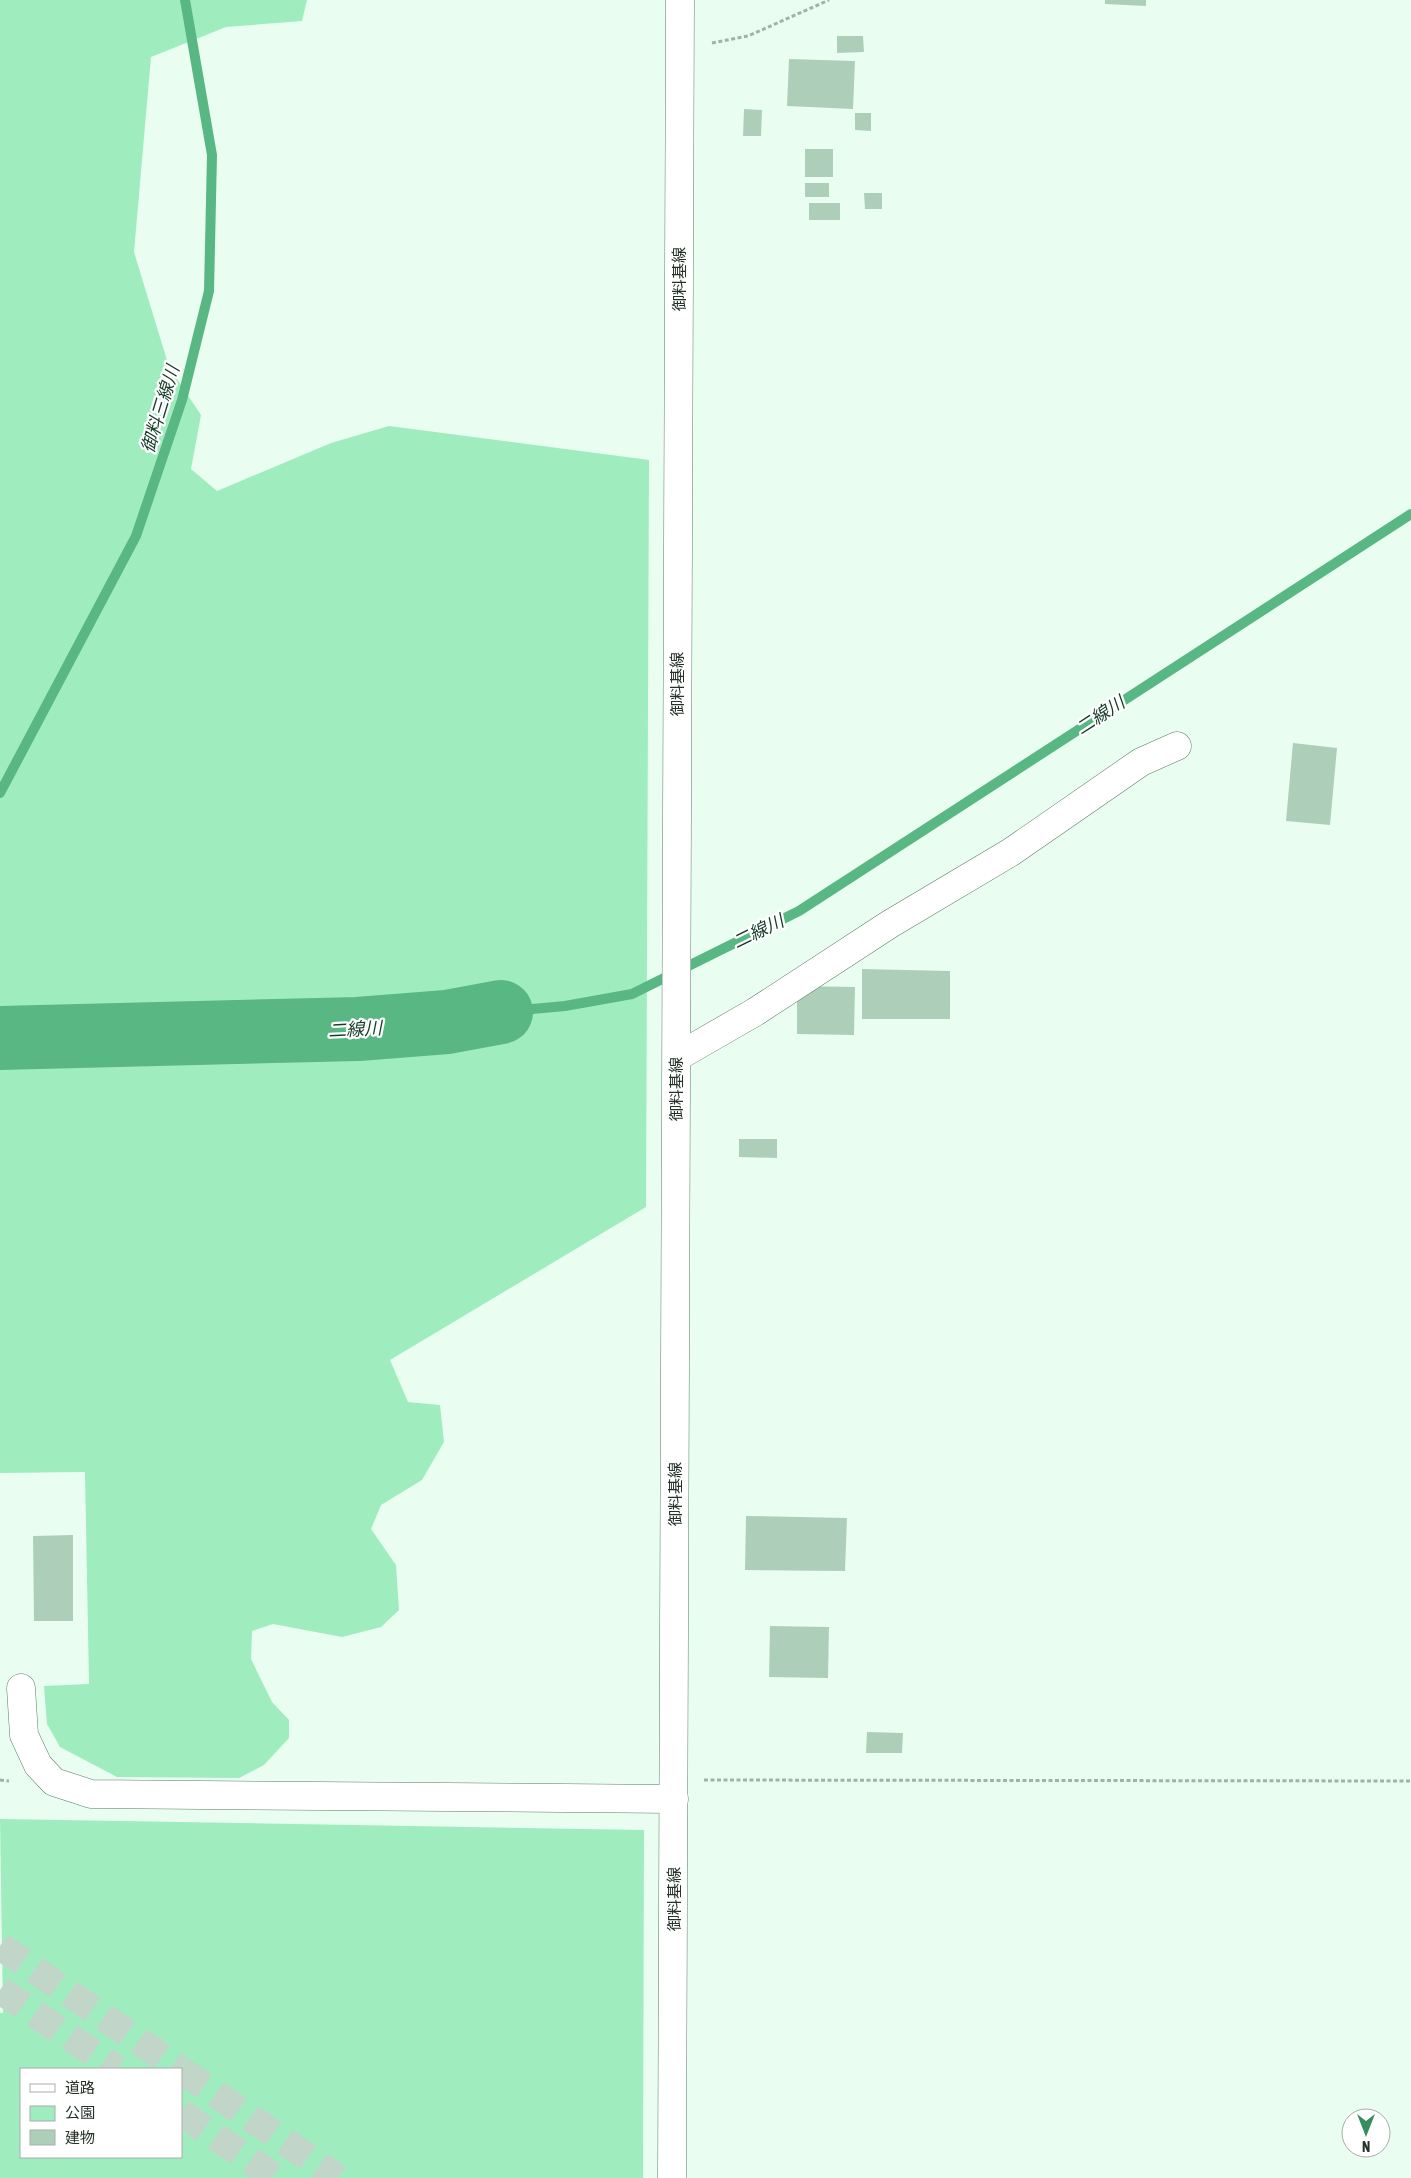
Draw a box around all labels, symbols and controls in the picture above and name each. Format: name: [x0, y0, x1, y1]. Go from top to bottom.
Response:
street label: 御料基線: [670, 247, 688, 311]
water label: 御料三線川: [137, 361, 184, 455]
street label: 御料基線: [668, 652, 686, 716]
water label: 二線川: [1072, 690, 1130, 739]
water label: 二線川: [729, 909, 789, 952]
water label: 二線川: [327, 1017, 385, 1041]
street label: 御料基線: [667, 1057, 685, 1121]
street label: 御料基線: [666, 1462, 684, 1526]
street label: 御料基線: [665, 1867, 683, 1931]
legend: [20, 2068, 182, 2158]
text: 道路: [65, 2079, 95, 2096]
text: 公園: [65, 2104, 95, 2121]
north arrow: [1341, 2108, 1391, 2158]
text: 建物: [65, 2129, 95, 2146]
text: N: [1362, 2138, 1370, 2154]

